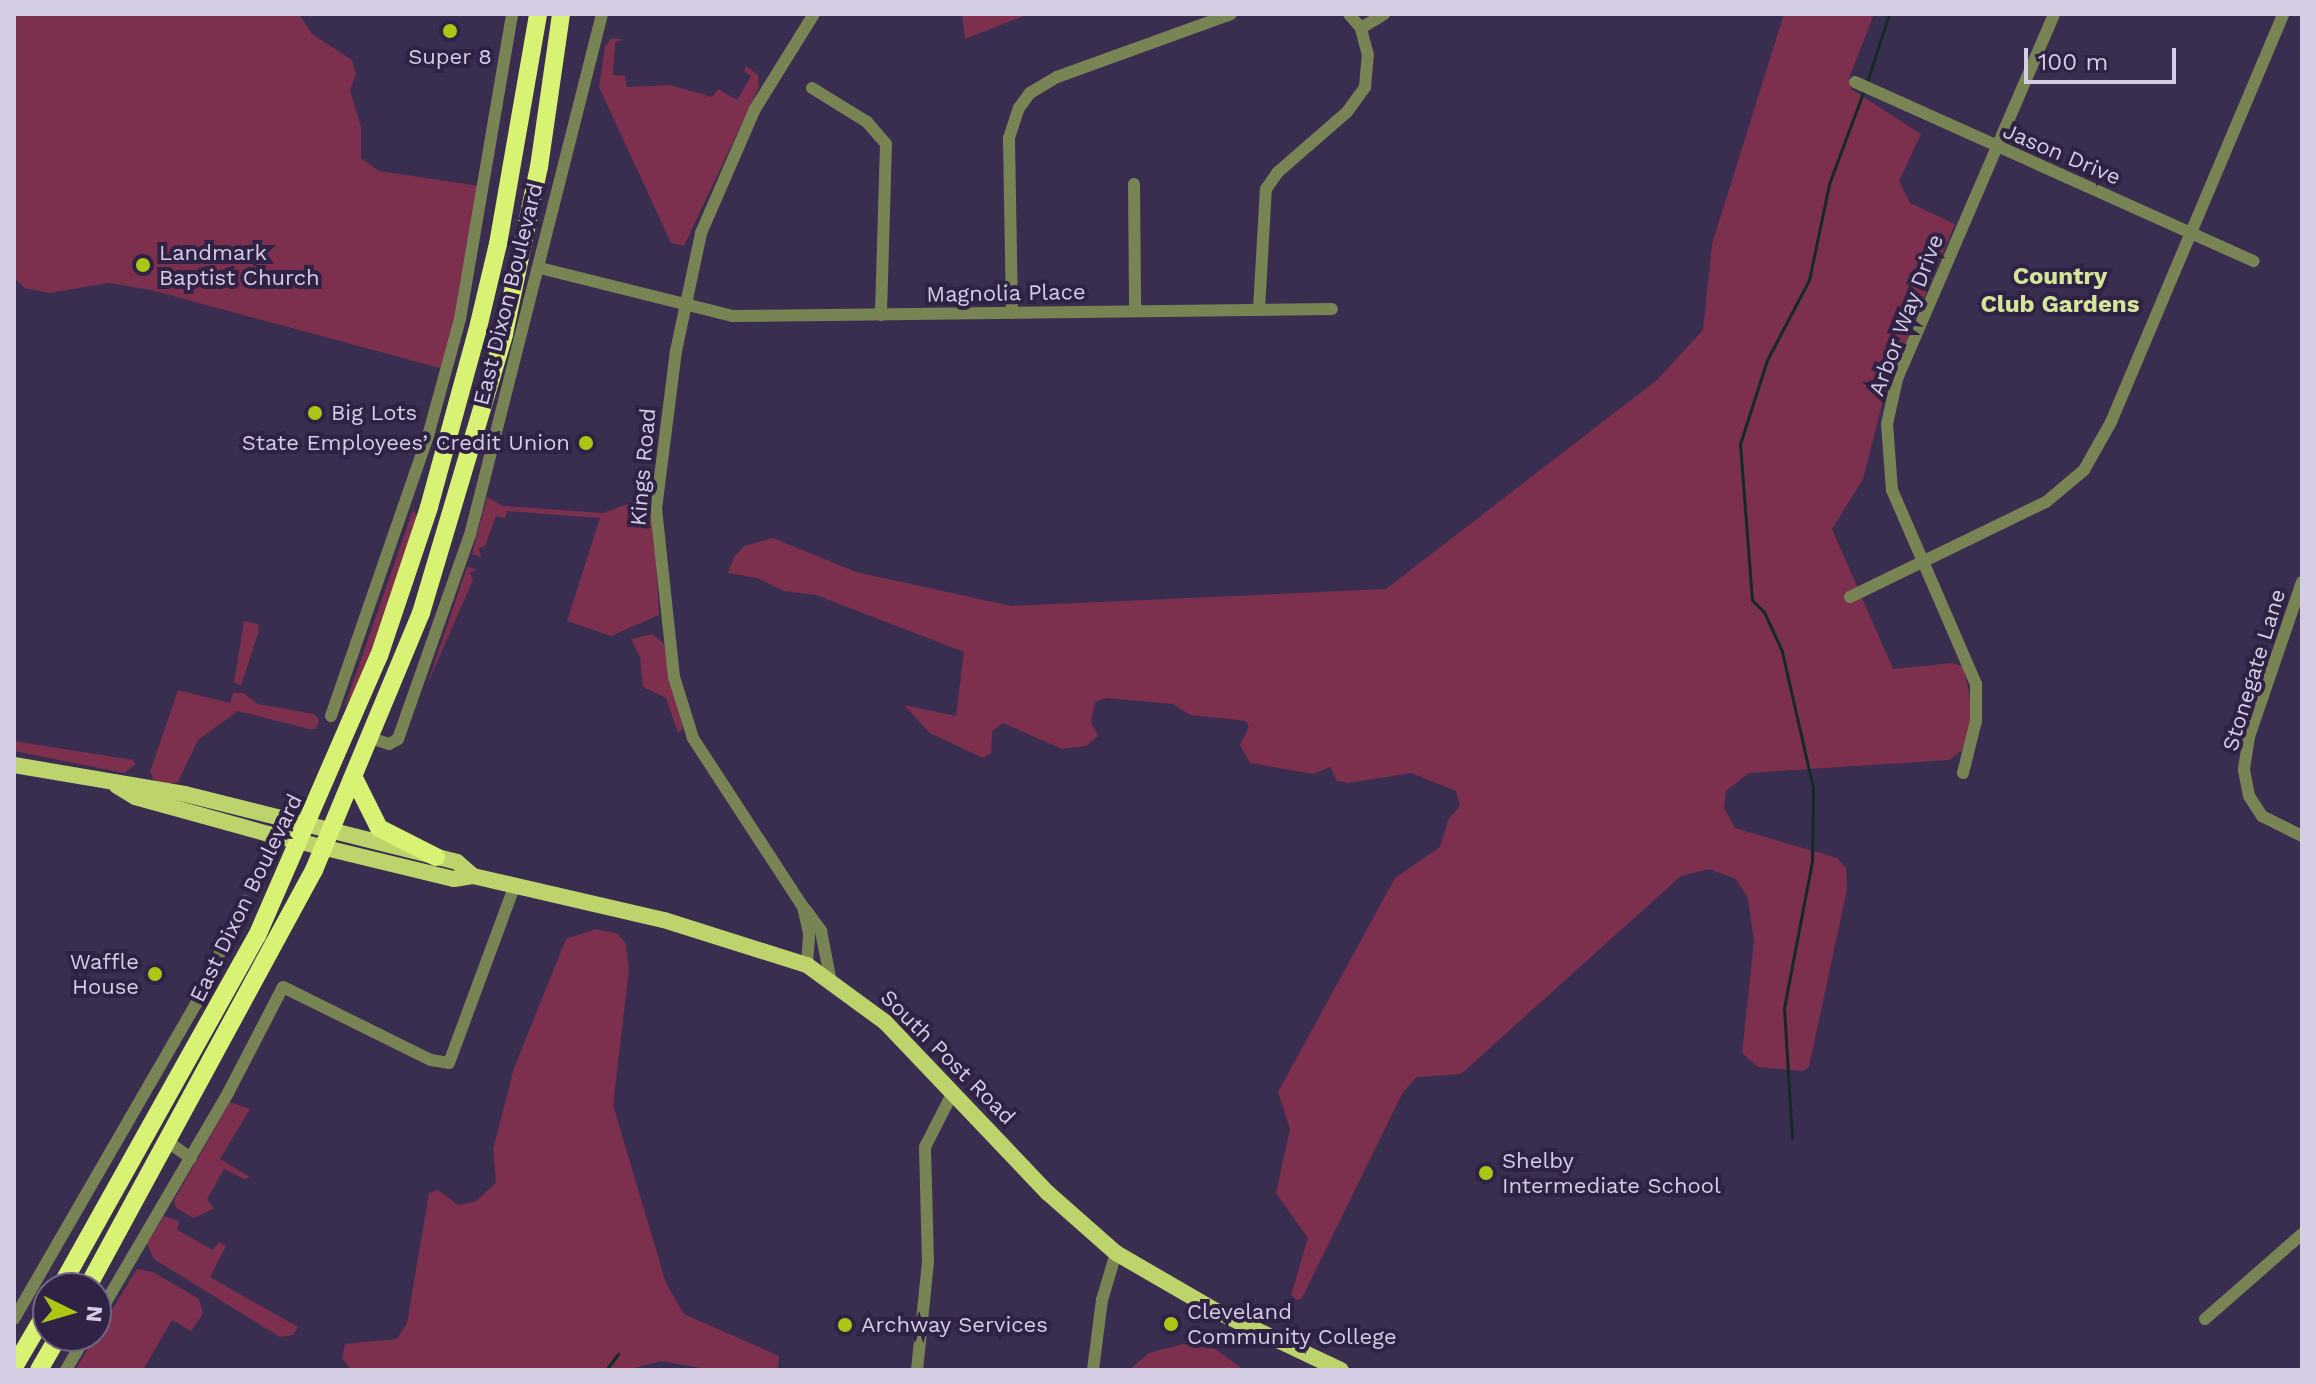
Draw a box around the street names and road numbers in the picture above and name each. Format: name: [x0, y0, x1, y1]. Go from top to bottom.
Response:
street label: Jason Drive: [1999, 117, 2125, 191]
street label: East Dixon Boulevard: [468, 180, 548, 408]
street label: Arbor Way Drive: [1863, 230, 1949, 400]
street label: Magnolia Place: [926, 278, 1086, 308]
street label: Kings Road: [625, 407, 661, 527]
street label: Stonegate Lane: [2217, 586, 2291, 754]
street label: East Dixon Boulevard: [184, 790, 308, 1006]
street label: South Post Road: [875, 984, 1021, 1130]

